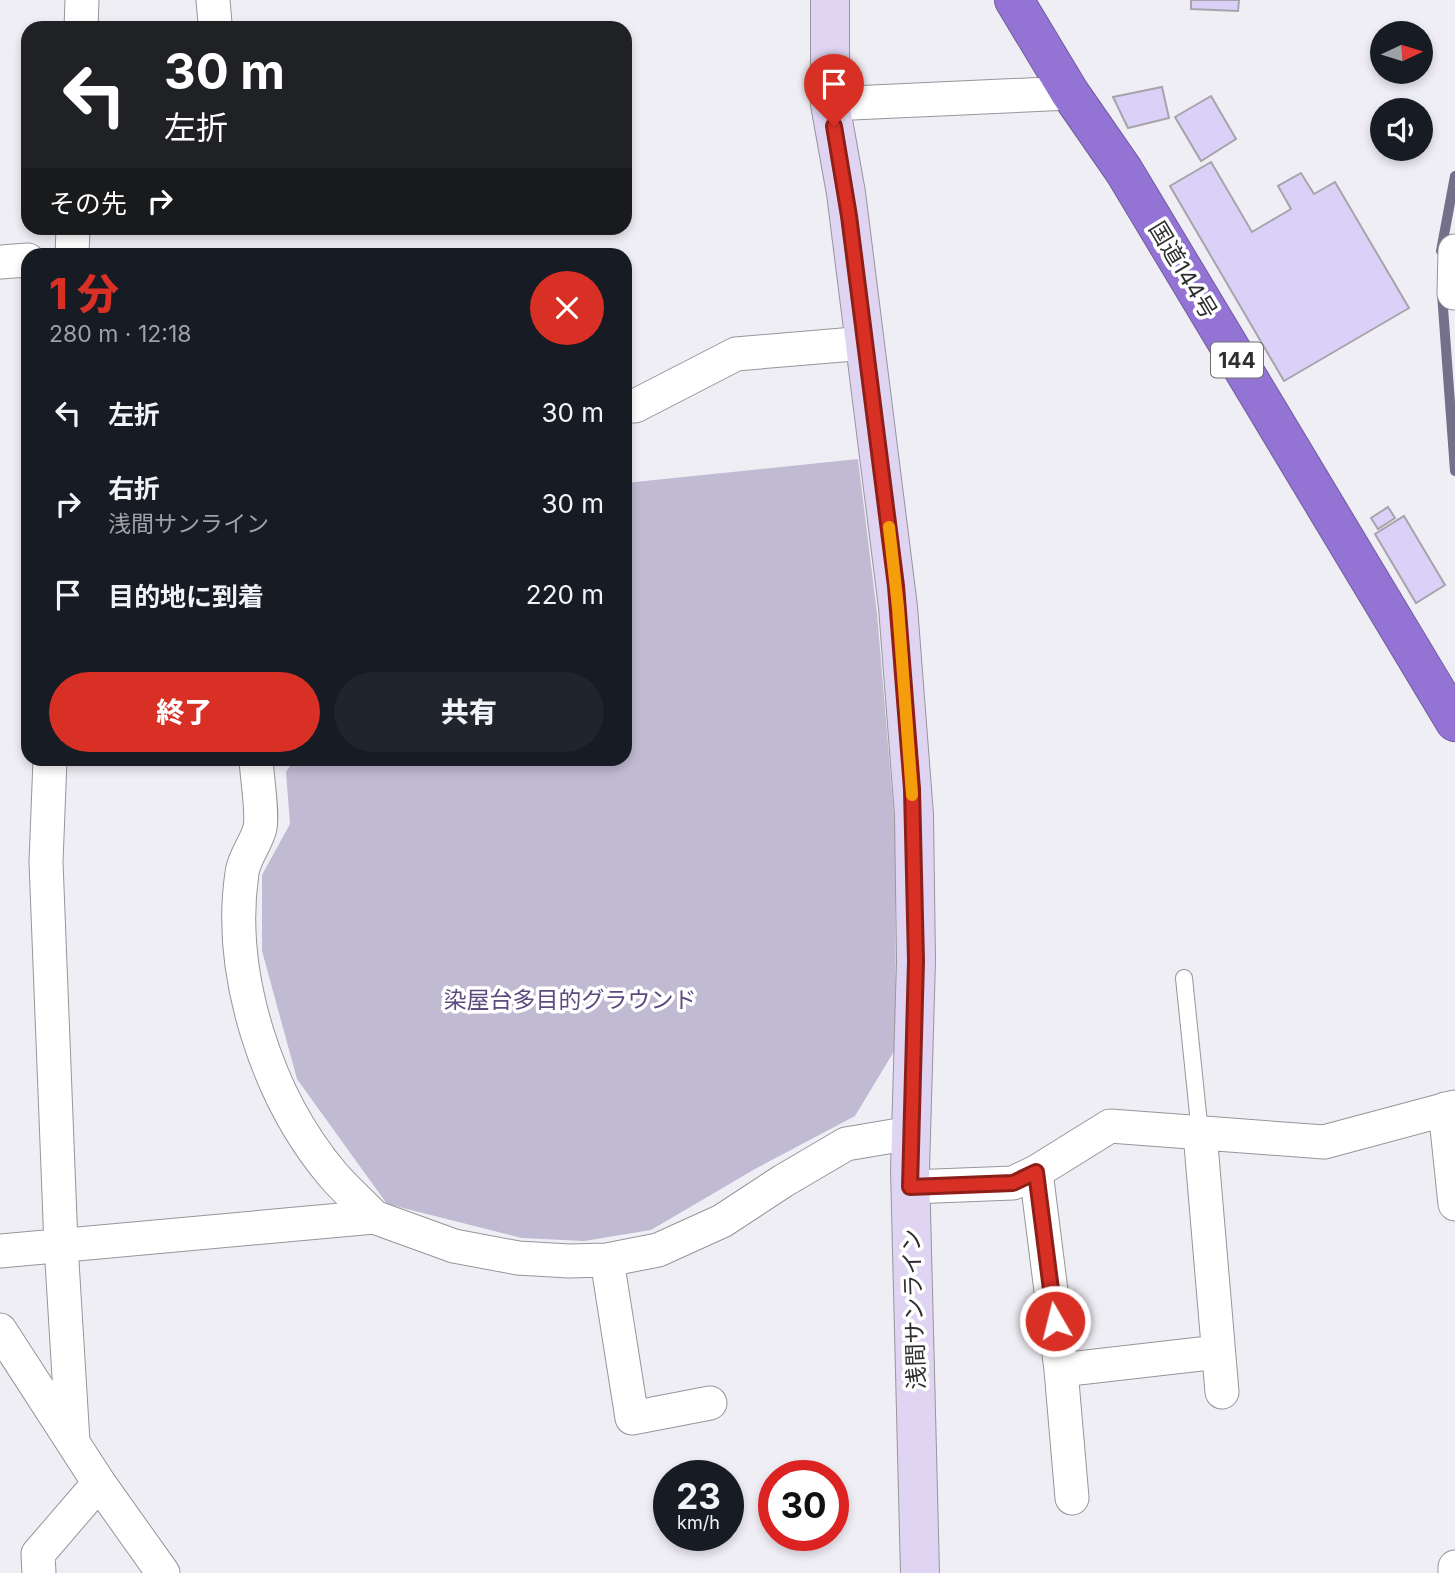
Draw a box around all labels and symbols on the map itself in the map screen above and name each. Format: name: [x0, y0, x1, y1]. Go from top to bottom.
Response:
north arrow: [1370, 21, 1433, 84]
pin: [804, 54, 864, 126]
street label: 国道144号: [1143, 216, 1223, 324]
road number: 144: [1211, 342, 1263, 378]
park label: 染屋台多目的グラウンド: [444, 986, 697, 1014]
street label: 浅間サンライン: [897, 1228, 931, 1390]
position arrow: [1018, 1284, 1092, 1358]
speed limit sign: 30: [758, 1460, 849, 1551]

